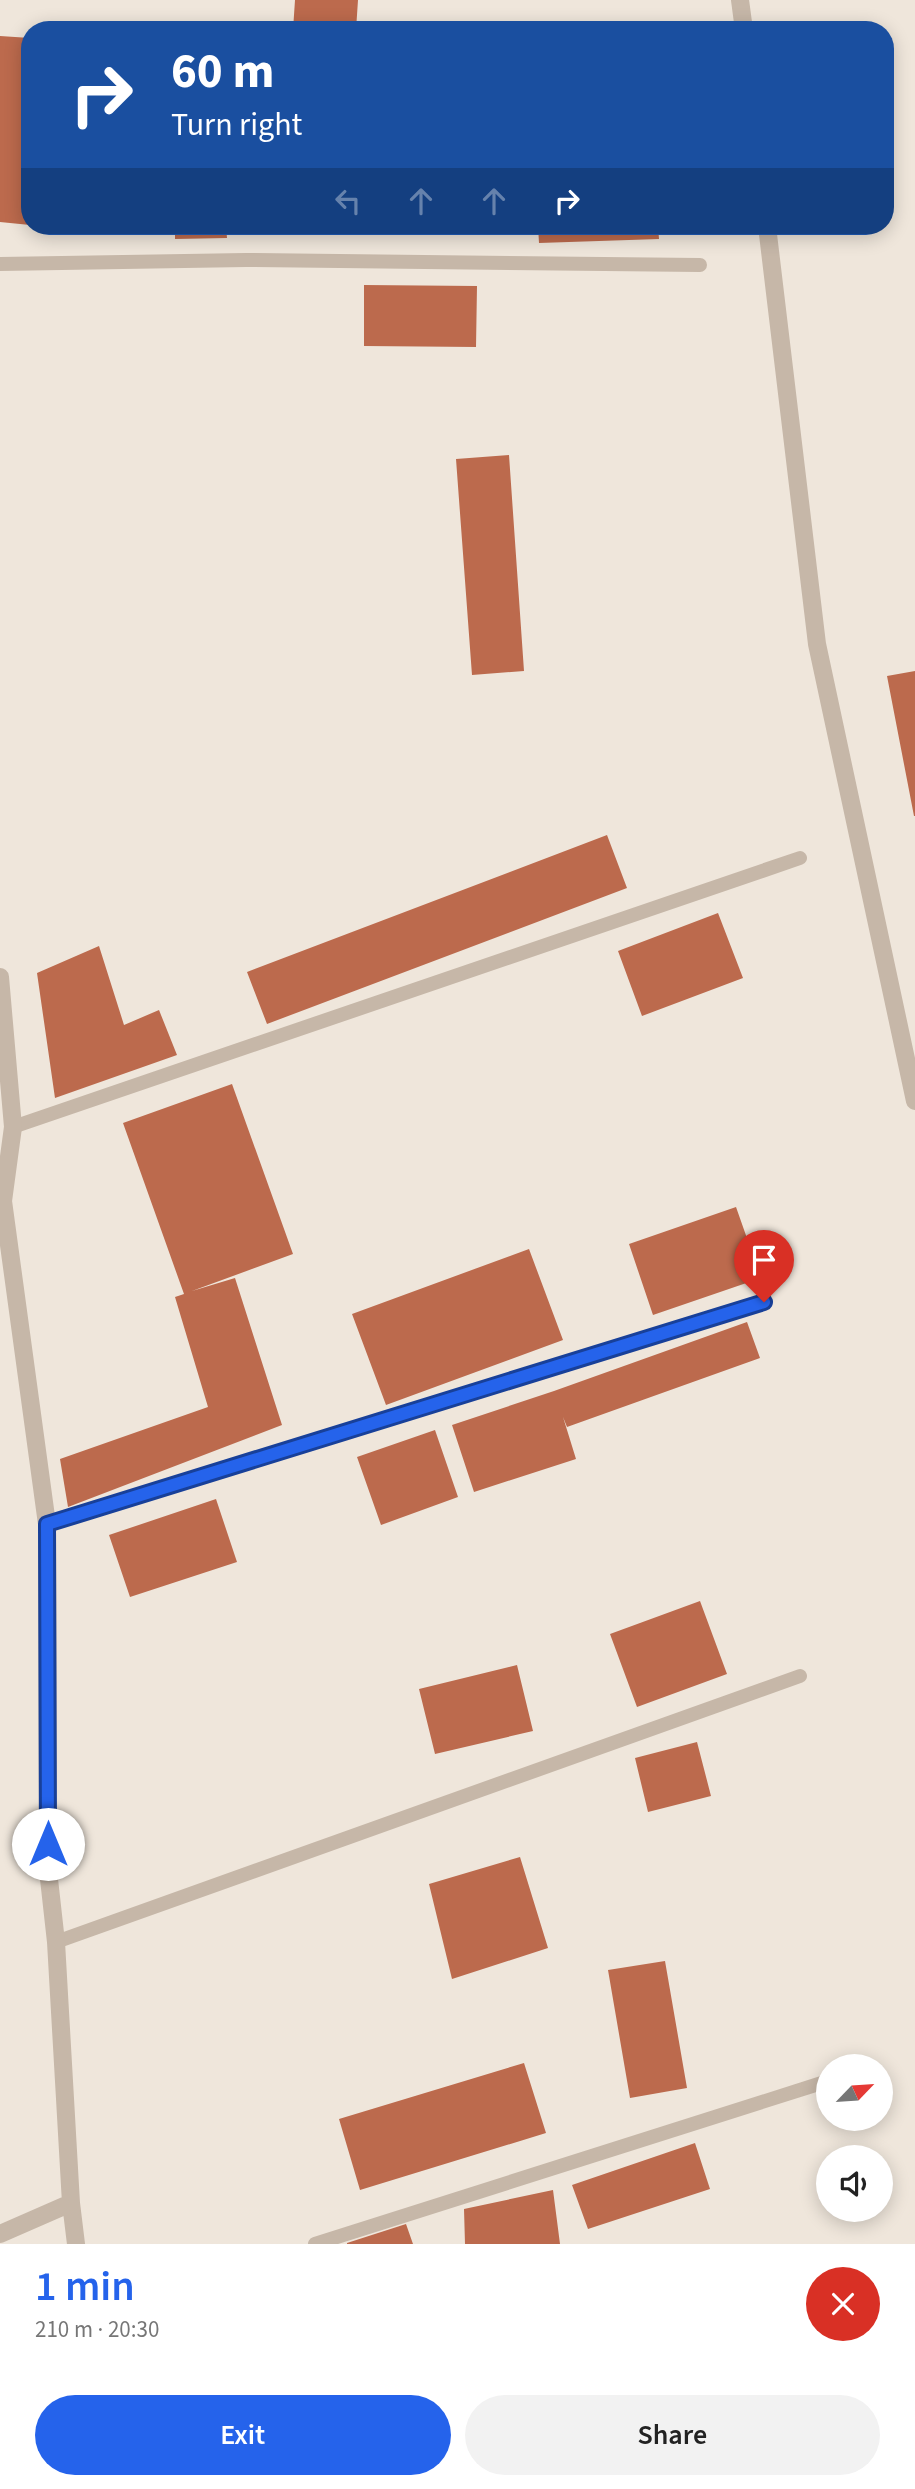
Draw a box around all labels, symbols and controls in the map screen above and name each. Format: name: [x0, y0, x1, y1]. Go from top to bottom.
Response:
text: 60 m: [171, 37, 275, 107]
icon: right: [56, 49, 147, 140]
text: Turn right: [171, 102, 302, 148]
icon: left: [329, 182, 367, 220]
icon: ahead: [402, 182, 440, 220]
icon: ahead: [475, 182, 513, 220]
icon: right: [548, 182, 586, 220]
pin: [734, 1230, 794, 1302]
icon: arrive: [745, 1241, 783, 1279]
position arrow: [11, 1807, 85, 1881]
north arrow: [816, 2054, 892, 2132]
map controls: [816, 2054, 893, 2222]
button: sound: [816, 2145, 893, 2222]
text: 1 min: [35, 2257, 135, 2317]
button: close: [806, 2267, 880, 2341]
text: 210 m · 20:30: [35, 2313, 159, 2346]
button: Exit: [35, 2395, 451, 2475]
button: Share: [465, 2395, 880, 2475]

